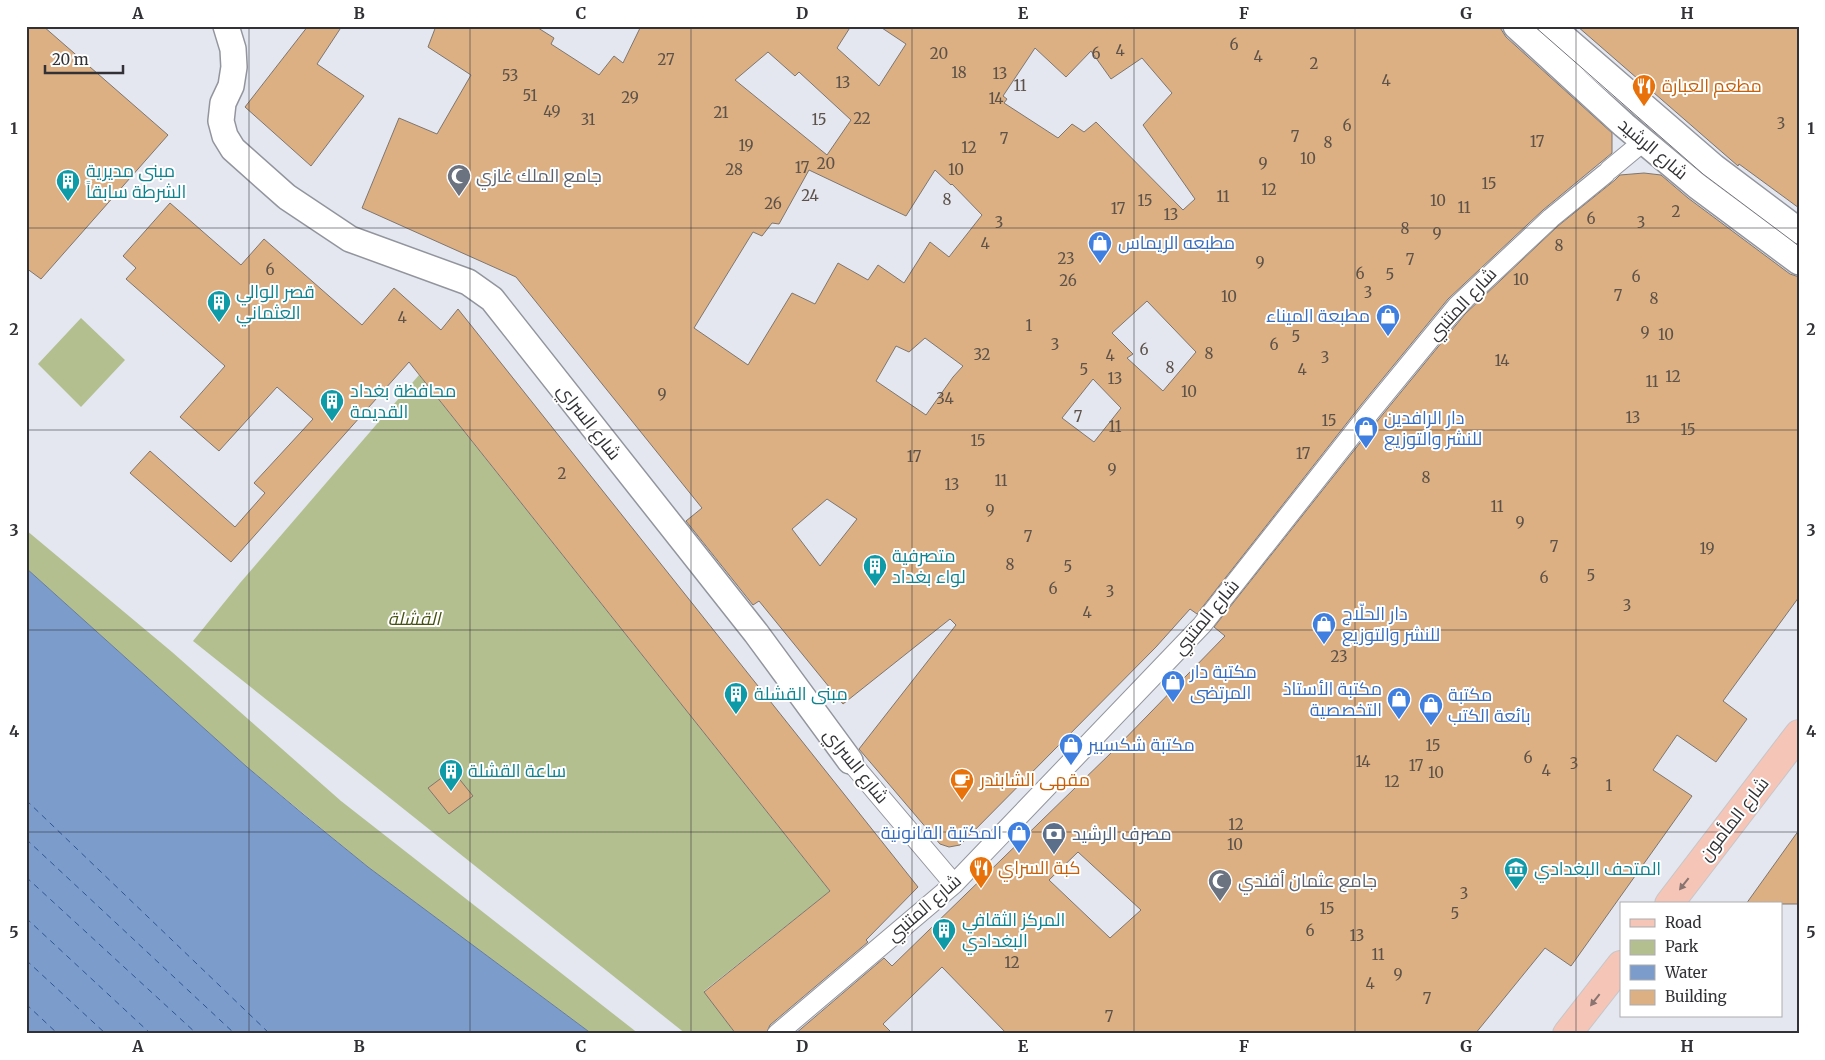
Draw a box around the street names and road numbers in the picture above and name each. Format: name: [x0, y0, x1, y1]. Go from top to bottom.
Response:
street label: شارع الرشيد: [1613, 113, 1693, 185]
street label: شارع المتنبي: [1422, 262, 1503, 347]
street label: شارع السراي: [550, 379, 626, 466]
street label: شارع المتنبي: [1167, 574, 1246, 661]
street label: شارع السراي: [817, 723, 894, 810]
street label: شارع المأمون: [1694, 772, 1774, 866]
street label: شارع المتنبي: [882, 869, 968, 949]

